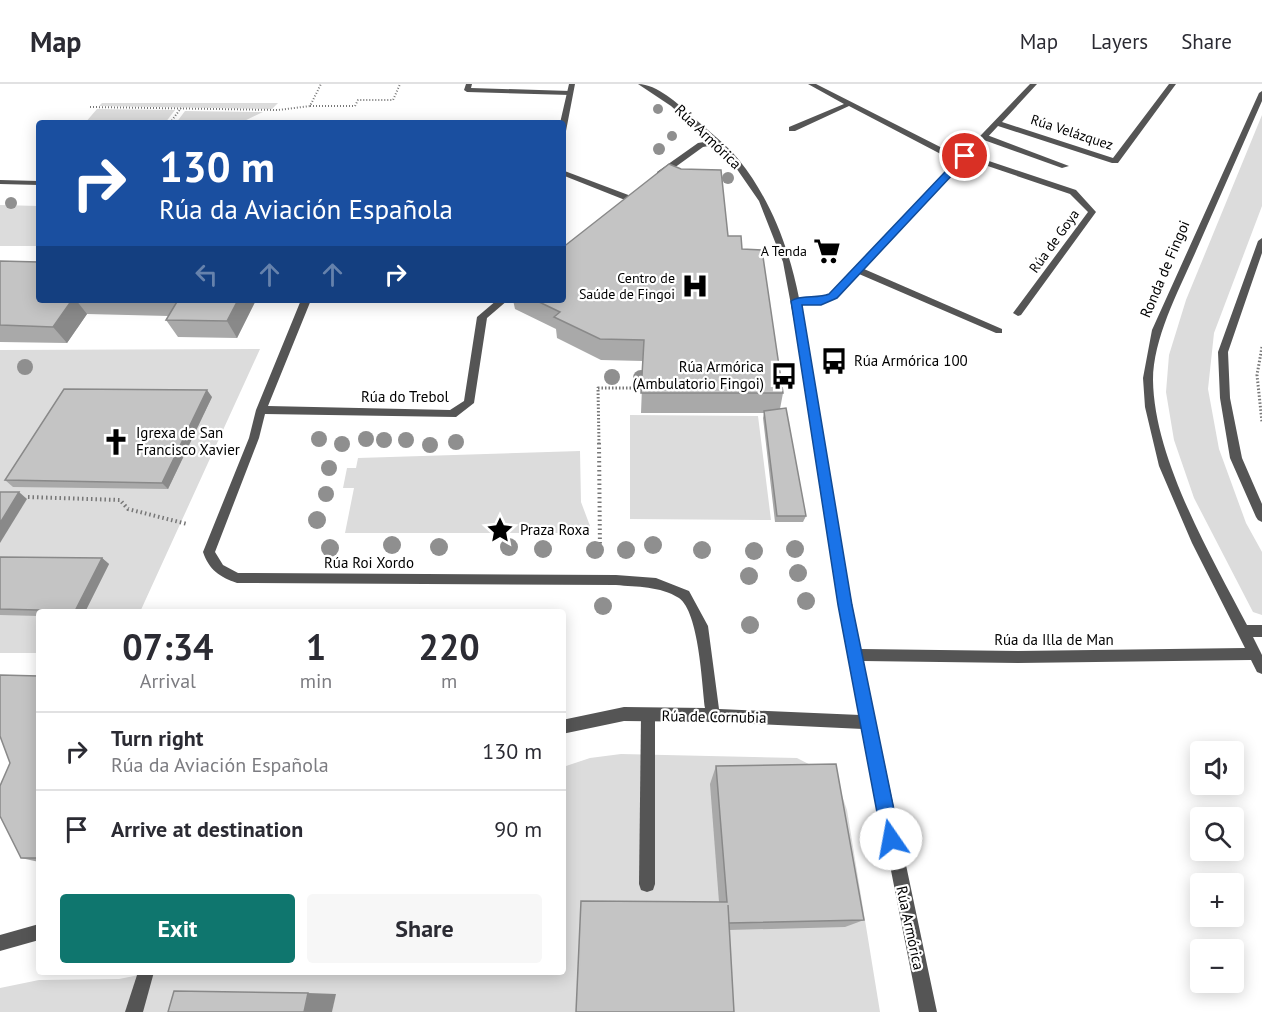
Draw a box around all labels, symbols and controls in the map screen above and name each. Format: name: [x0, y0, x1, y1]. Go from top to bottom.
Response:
text: Map: [30, 23, 81, 60]
text: Map: [1020, 28, 1058, 55]
text: Layers: [1091, 28, 1148, 55]
text: Share: [1181, 28, 1232, 55]
street label: Rúa Armórica: [671, 100, 746, 173]
street label: Rúa Velázquez: [1029, 110, 1115, 154]
pin: [939, 130, 990, 181]
text: 130 m: [159, 139, 275, 194]
icon: arrive: [948, 139, 981, 172]
icon: right: [60, 144, 138, 222]
text: Rúa da Aviación Española: [159, 192, 453, 226]
street label: Rúa de Goya: [1025, 206, 1083, 276]
street label: Ronda de Fingoi: [1136, 217, 1194, 320]
supermarket icon: A Tenda: [812, 236, 842, 266]
place label: A Tenda: [761, 242, 807, 260]
icon: left: [190, 258, 223, 291]
icon: ahead: [253, 258, 286, 291]
icon: ahead: [316, 258, 349, 291]
icon: right: [379, 258, 412, 291]
place label: Centro de Saúde de Fingoi: [579, 269, 675, 303]
hospital icon: Centro de Saúde de Fingoi: [680, 271, 710, 301]
bus stop icon: Rúa Armórica 100: [819, 346, 849, 376]
place label: Rúa Armórica 100: [854, 351, 968, 370]
place label: Rúa Armórica (Ambulatorio Fingoi): [632, 357, 764, 393]
bus stop icon: Rúa Armórica (Ambulatorio Fingoi): [769, 361, 799, 391]
street label: Rúa do Trebol: [361, 387, 450, 406]
place label: Igrexa de San Francisco Xavier: [136, 423, 240, 459]
church icon: Igrexa de San Francisco Xavier: [101, 427, 131, 457]
place icon: Praza Roxa: [485, 515, 515, 545]
place label: Praza Roxa: [520, 520, 590, 539]
street label: Rúa Roi Xordo: [324, 553, 414, 572]
text: 07:34: [122, 623, 214, 670]
text: 1: [306, 623, 326, 670]
text: 220: [419, 623, 480, 670]
street label: Rúa da Illa de Man: [994, 630, 1114, 649]
text: Arrival: [140, 668, 196, 694]
text: min: [300, 668, 332, 694]
text: m: [441, 668, 457, 694]
street label: Rúa de Cornubia: [661, 706, 767, 727]
text: Turn right: [111, 724, 203, 752]
icon: right: [60, 735, 93, 768]
text: 130 m: [482, 737, 542, 765]
map controls: [1190, 741, 1244, 993]
button: sound: [1190, 741, 1244, 795]
text: Rúa da Aviación Española: [111, 752, 329, 778]
position arrow: [859, 807, 923, 871]
button: search: [1190, 807, 1244, 861]
icon: arrive: [60, 813, 93, 846]
text: Arrive at destination: [111, 815, 303, 843]
text: 90 m: [494, 815, 542, 843]
button: +: [1190, 873, 1244, 927]
street label: Rúa Armórica: [892, 884, 929, 972]
button: Exit: [60, 894, 295, 963]
button: Share: [307, 894, 542, 963]
button: −: [1190, 939, 1244, 993]

